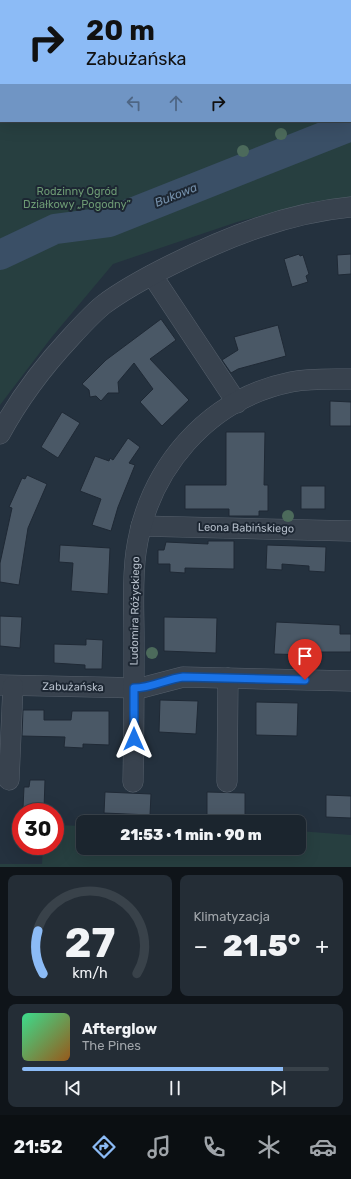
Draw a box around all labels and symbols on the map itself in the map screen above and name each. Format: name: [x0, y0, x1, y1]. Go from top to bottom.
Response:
water label: Bukowa: [153, 180, 199, 210]
park label: Rodzinny Ogród Działkowy „Pogodny”: [23, 185, 131, 211]
street label: Leona Babińskiego: [198, 521, 294, 535]
street label: Ludomira Różyckiego: [128, 556, 142, 666]
pin: [288, 639, 322, 680]
street label: Zabużańska: [42, 680, 104, 694]
position arrow: [113, 718, 155, 760]
speed limit sign: 30: [12, 803, 64, 855]

